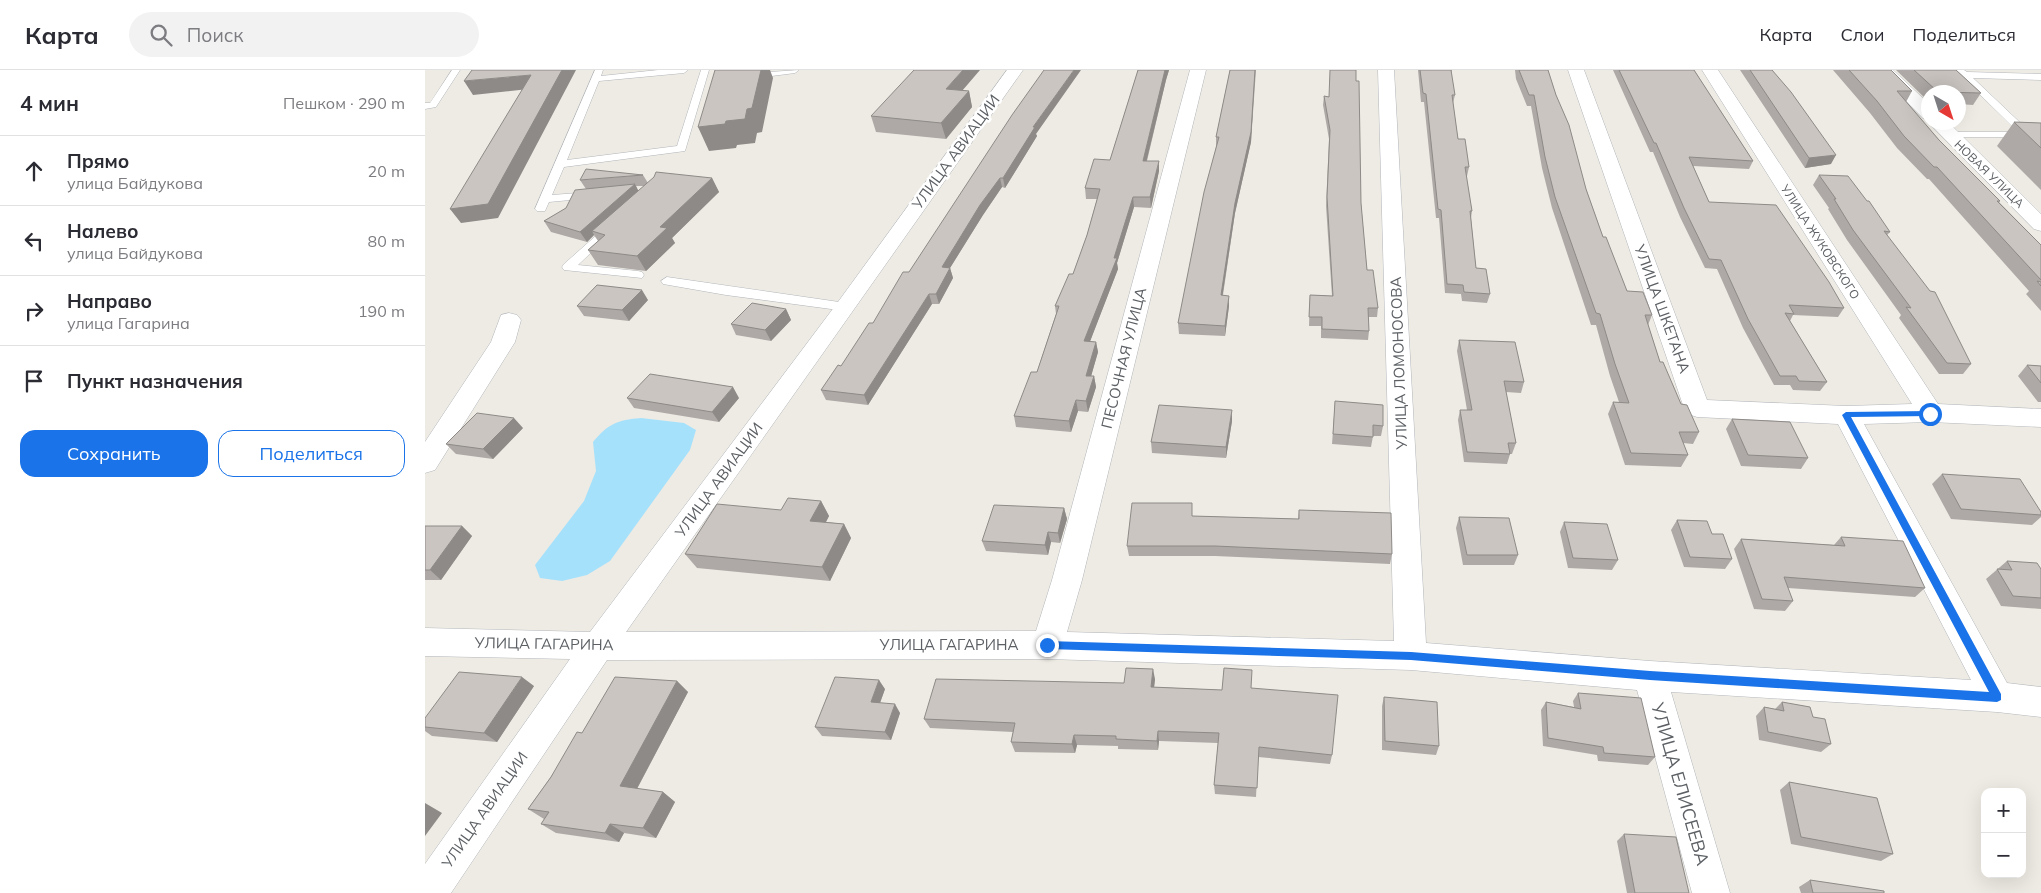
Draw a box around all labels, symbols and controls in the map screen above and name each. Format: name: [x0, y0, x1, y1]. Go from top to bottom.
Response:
search box: [129, 12, 479, 57]
text: Карта: [25, 20, 99, 50]
icon: search: [147, 21, 175, 49]
text: Поиск: [187, 23, 244, 47]
text: Карта: [1760, 23, 1812, 46]
text: Слои: [1840, 23, 1885, 46]
text: Поделиться: [1913, 23, 2016, 46]
north arrow: [1921, 85, 1966, 130]
text: 4 мин: [20, 90, 79, 116]
street label: УЛИЦА АВИАЦИИ: [907, 90, 1004, 214]
text: Пешком · 290 m: [283, 93, 405, 113]
street label: НОВАЯ УЛИЦА: [1951, 137, 2027, 211]
text: Прямо: [67, 149, 129, 173]
icon: ahead: [20, 157, 48, 185]
text: 20 m: [368, 161, 405, 181]
text: улица Байдукова: [67, 173, 203, 193]
street label: УЛИЦА ЖУКОВСКОГО: [1777, 181, 1863, 302]
text: Налево: [67, 219, 139, 243]
icon: left: [20, 227, 48, 255]
text: 80 m: [368, 231, 405, 251]
street label: УЛИЦА ШКЕТАНА: [1630, 241, 1695, 376]
text: улица Байдукова: [67, 243, 203, 263]
street label: УЛИЦА ЛОМОНОСОВА: [1386, 276, 1411, 451]
street label: ПЕСОЧНАЯ УЛИЦА: [1097, 285, 1150, 430]
text: Направо: [67, 289, 152, 313]
icon: right: [20, 297, 48, 325]
text: 190 m: [358, 301, 405, 321]
text: улица Гагарина: [67, 313, 190, 333]
icon: arrive: [20, 367, 48, 395]
text: Пункт назначения: [67, 369, 243, 393]
route start: [1919, 403, 1942, 426]
street label: УЛИЦА АВИАЦИИ: [670, 418, 767, 542]
button: Сохранить: [20, 430, 208, 477]
button: Поделиться: [218, 430, 405, 477]
street label: УЛИЦА ГАГАРИНА: [473, 633, 614, 654]
route end: [1036, 634, 1059, 657]
street label: УЛИЦА ГАГАРИНА: [878, 635, 1019, 654]
street label: УЛИЦА ЕЛИСЕЕВА: [1646, 699, 1715, 868]
street label: УЛИЦА АВИАЦИИ: [437, 748, 532, 872]
map controls: [1981, 788, 2026, 878]
button: +: [1981, 788, 2026, 833]
button: −: [1981, 833, 2026, 878]

